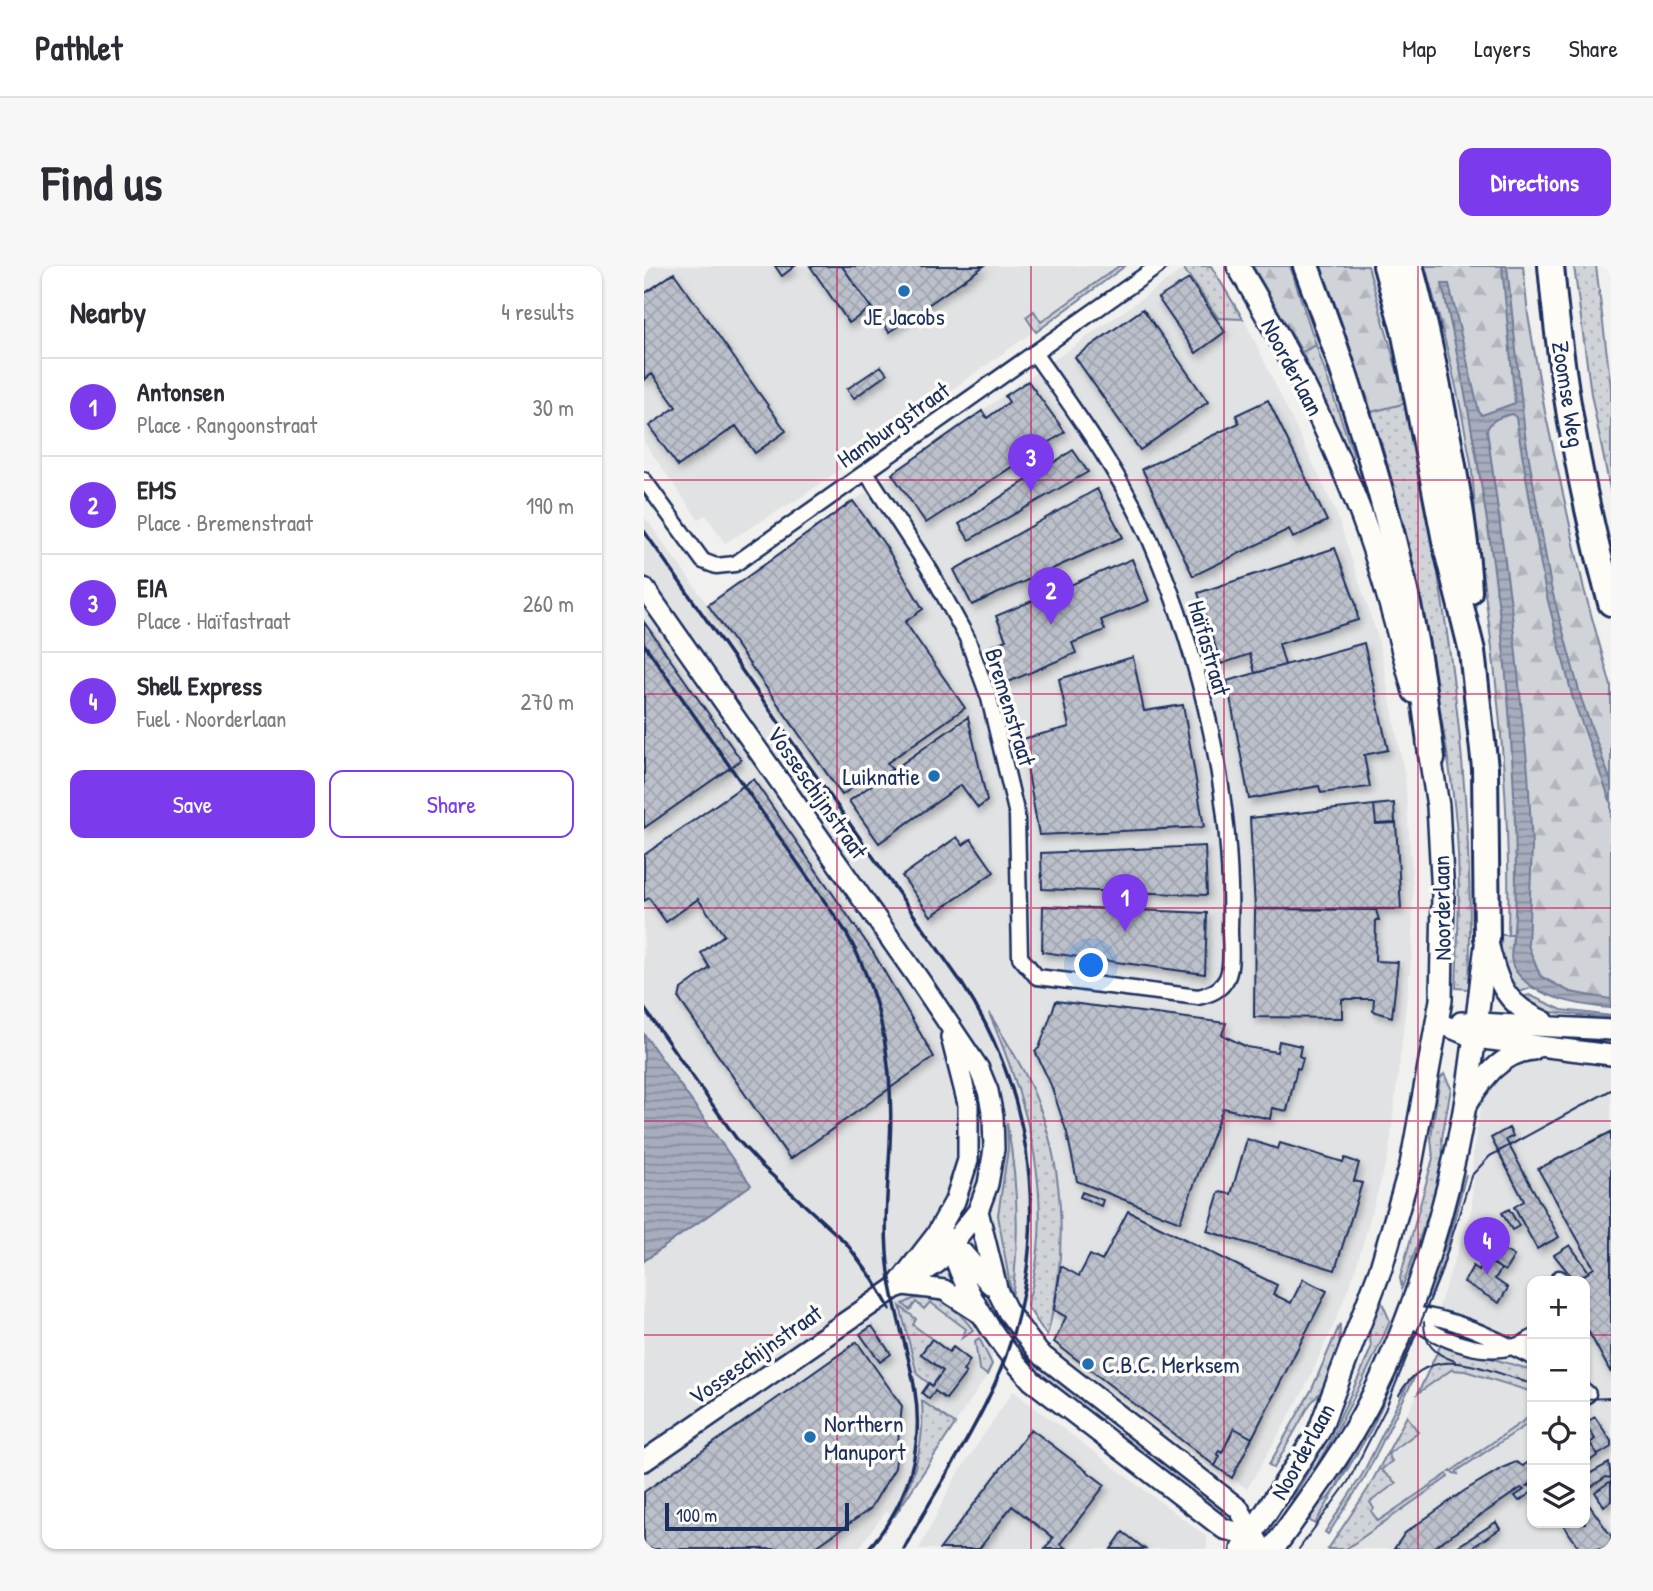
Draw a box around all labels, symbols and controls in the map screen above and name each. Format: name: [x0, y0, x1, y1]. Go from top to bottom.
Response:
text: Pathlet: [35, 26, 122, 70]
text: Map: [1402, 32, 1436, 64]
text: Layers: [1474, 32, 1531, 64]
text: Share: [1569, 32, 1618, 64]
button: Directions: [1459, 148, 1611, 216]
text: Find us: [42, 149, 162, 215]
marker: JE Jacobs: [896, 283, 912, 299]
text: Nearby: [70, 292, 146, 332]
text: 4 results: [501, 296, 574, 327]
place label: JE Jacobs: [863, 300, 945, 332]
street label: Noorderlaan: [1254, 313, 1332, 421]
street label: Zoomse Weg: [1545, 339, 1593, 449]
street label: Hamburgstraat: [831, 373, 956, 474]
text: Antonsen: [137, 374, 225, 409]
text: 1: [89, 392, 97, 423]
text: 30 m: [532, 392, 574, 423]
text: Place · Rangoonstraat: [137, 409, 317, 440]
pin: 3: [1008, 434, 1054, 492]
text: EMS: [137, 472, 176, 507]
text: 2: [88, 490, 98, 521]
text: 190 m: [526, 490, 574, 521]
text: Place · Bremenstraat: [137, 507, 313, 538]
pin: 2: [1028, 567, 1074, 625]
text: EIA: [137, 570, 167, 605]
text: 3: [88, 588, 98, 619]
text: 260 m: [523, 588, 574, 619]
street label: Haïfastraat: [1181, 597, 1239, 700]
text: Place · Haïfastraat: [137, 605, 290, 636]
street label: Bremenstraat: [978, 644, 1044, 770]
text: Shell Express: [137, 668, 262, 703]
text: 4: [89, 686, 97, 717]
text: 270 m: [521, 686, 574, 717]
text: Fuel · Noorderlaan: [137, 703, 286, 734]
street label: Vosseschijnstraat: [760, 719, 876, 865]
place label: Luiknatie: [843, 760, 920, 792]
marker: Luiknatie: [926, 768, 942, 784]
button: Save: [70, 770, 315, 838]
button: Share: [329, 770, 574, 838]
street label: Noorderlaan: [1424, 855, 1458, 961]
pin: 1: [1102, 874, 1148, 932]
your location: [1074, 948, 1108, 982]
pin: 4: [1464, 1217, 1510, 1275]
map controls: [1527, 1276, 1590, 1528]
button: +: [1527, 1276, 1590, 1339]
street label: Vosseschijnstraat: [682, 1296, 828, 1412]
button: −: [1527, 1339, 1590, 1402]
place label: C.B.C. Merksem: [1102, 1348, 1240, 1380]
marker: C.B.C. Merksem: [1080, 1356, 1096, 1372]
street label: Noorderlaan: [1262, 1397, 1342, 1505]
button: locate: [1527, 1402, 1590, 1465]
place label: Northern Manuport: [824, 1407, 906, 1467]
marker: Northern Manuport: [802, 1429, 818, 1445]
button: layers: [1527, 1465, 1590, 1528]
scale bar: [665, 1500, 849, 1532]
text: 100 m: [676, 1502, 717, 1528]

